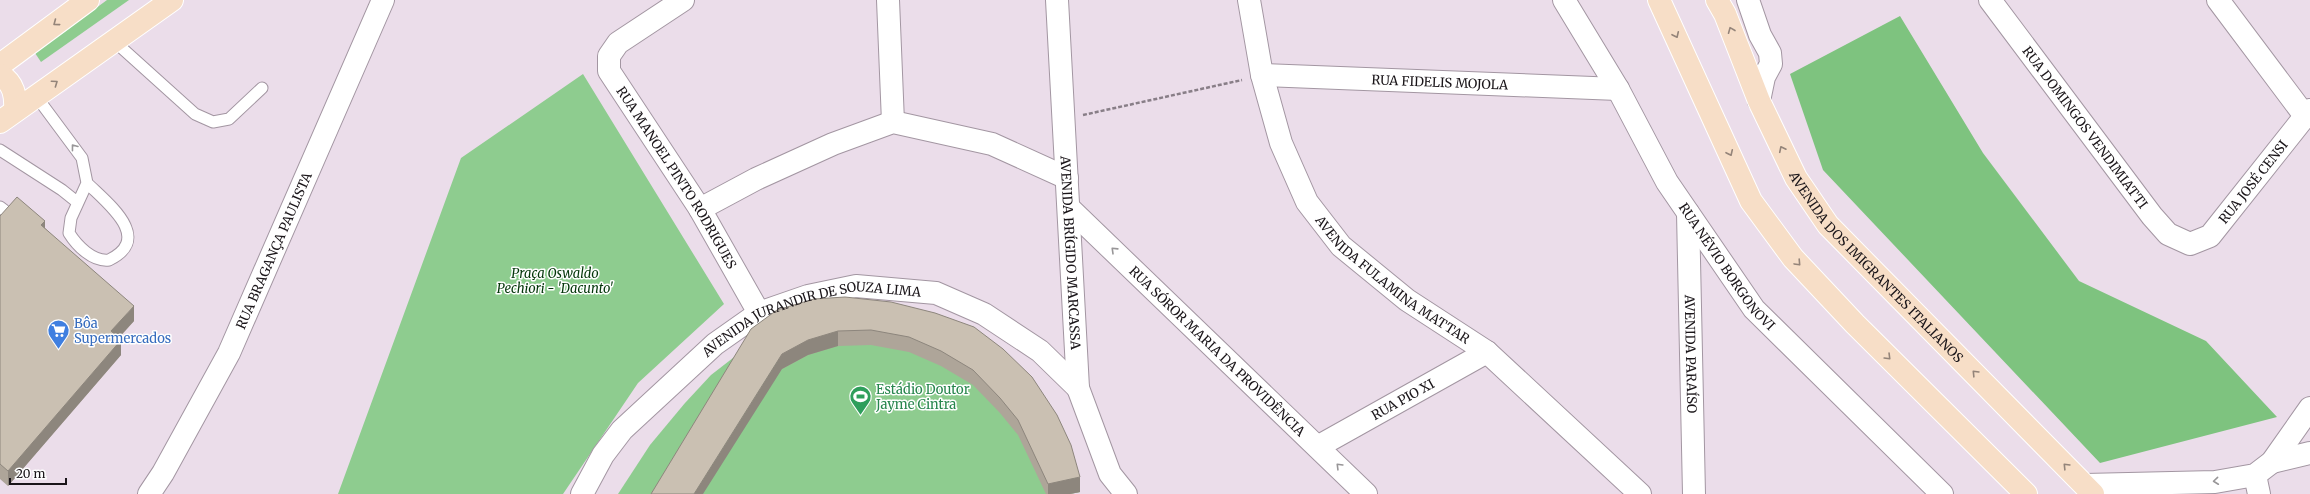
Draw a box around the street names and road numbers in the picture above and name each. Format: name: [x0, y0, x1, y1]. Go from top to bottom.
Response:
street label: RUA DOMINGOS VENDIMIATTI: [2019, 43, 2152, 212]
street label: RUA FIDELIS MOJOLA: [1371, 71, 1509, 93]
street label: RUA MANOEL PINTO RODRIGUES: [613, 83, 741, 272]
street label: RUA JOSÉ CENSI: [2215, 136, 2291, 227]
street label: AVENIDA BRÍGIDO MARCASSA: [1057, 154, 1084, 351]
street label: AVENIDA DOS IMIGRANTES ITALIANOS: [1785, 168, 1967, 366]
street label: RUA BRAGANÇA PAULISTA: [232, 169, 316, 332]
street label: RUA NÉVIO BORGONOVI: [1675, 199, 1779, 334]
street label: AVENIDA FULAMINA MATTAR: [1311, 211, 1473, 347]
street label: RUA SÓROR MARIA DA PROVIDÊNCIA: [1126, 262, 1310, 440]
street label: AVENIDA JURANDIR DE SOUZA LIMA: [698, 278, 923, 361]
street label: AVENIDA PARAÍSO: [1681, 293, 1701, 413]
street label: RUA PIO XI: [1368, 375, 1437, 424]

